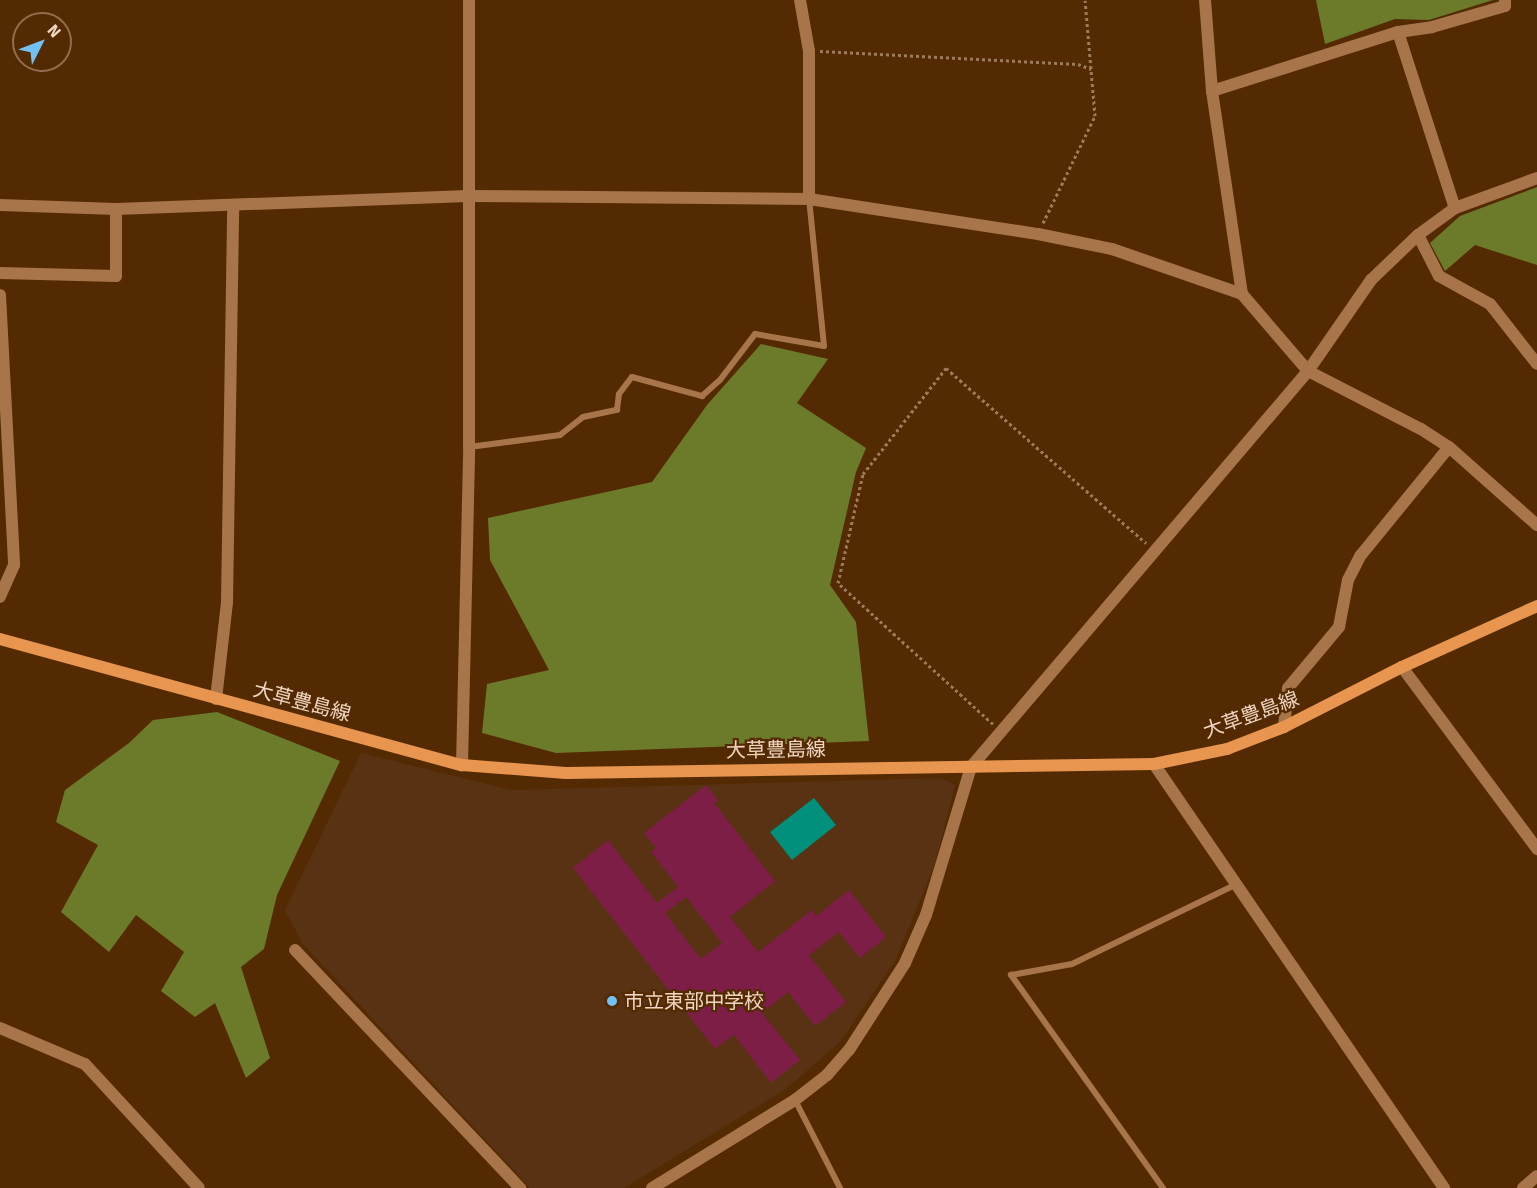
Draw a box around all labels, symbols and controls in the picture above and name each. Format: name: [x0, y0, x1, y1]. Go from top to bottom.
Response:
north arrow: [12, 12, 72, 72]
text: N: [44, 21, 65, 41]
street label: 大草豊島線: [251, 677, 353, 727]
street label: 大草豊島線: [1200, 687, 1302, 743]
street label: 大草豊島線: [726, 737, 826, 763]
place label: 市立東部中学校: [624, 989, 764, 1013]
marker: 市立東部中学校: [605, 994, 619, 1008]

